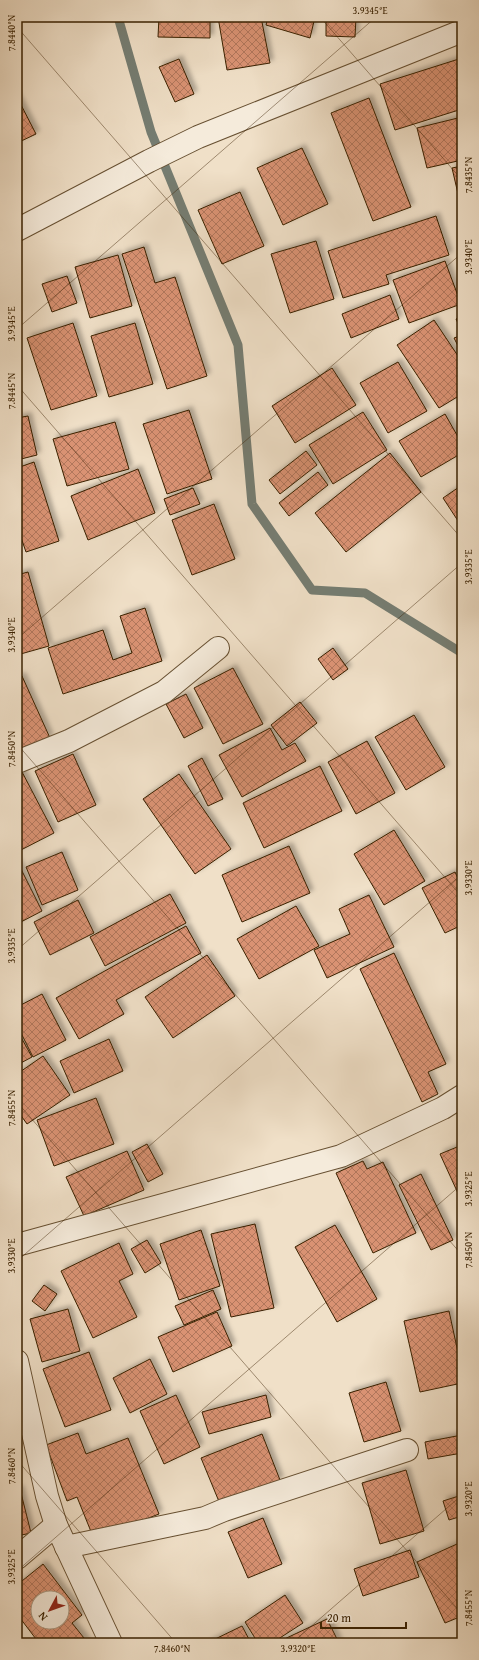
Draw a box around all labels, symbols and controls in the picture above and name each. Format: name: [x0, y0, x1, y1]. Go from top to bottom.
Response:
text: 3.9345°E: [352, 3, 388, 18]
text: 7.8440°N: [4, 14, 19, 51]
text: 7.8435°N: [461, 156, 476, 193]
text: 3.9340°E: [461, 239, 476, 275]
text: 3.9345°E: [4, 306, 19, 342]
text: 7.8445°N: [4, 372, 19, 409]
text: 3.9335°E: [461, 549, 476, 585]
text: 3.9340°E: [4, 617, 19, 653]
text: 7.8450°N: [4, 730, 19, 767]
text: 3.9330°E: [461, 860, 476, 896]
text: 3.9335°E: [4, 928, 19, 964]
text: 7.8455°N: [4, 1089, 19, 1126]
text: 3.9325°E: [461, 1171, 476, 1207]
text: 7.8450°N: [461, 1231, 476, 1268]
text: 3.9330°E: [4, 1238, 19, 1274]
text: 7.8460°N: [4, 1447, 19, 1484]
text: 3.9320°E: [461, 1481, 476, 1517]
text: 3.9325°E: [4, 1549, 19, 1585]
text: 7.8455°N: [461, 1589, 476, 1626]
north arrow: [30, 1590, 70, 1630]
scale bar: [321, 1604, 406, 1630]
text: N: [34, 1608, 51, 1625]
text: 20 m: [327, 1609, 351, 1626]
text: 7.8460°N: [154, 1641, 191, 1656]
text: 3.9320°E: [280, 1641, 316, 1656]

